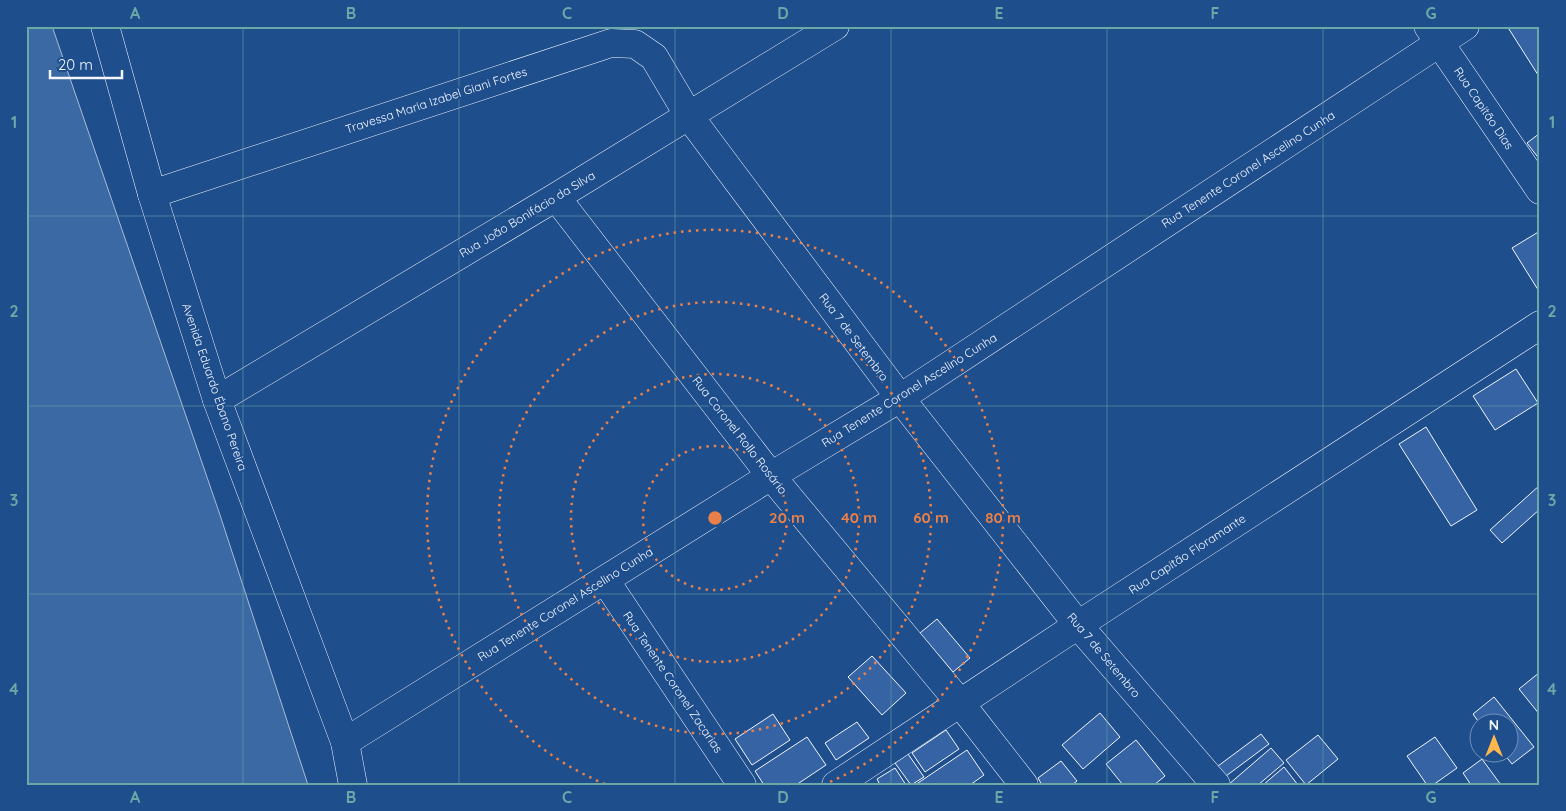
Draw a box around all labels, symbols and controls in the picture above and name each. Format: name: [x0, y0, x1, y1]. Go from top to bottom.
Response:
text: A: [130, 3, 141, 23]
text: B: [346, 3, 356, 23]
text: C: [562, 3, 572, 23]
text: D: [777, 3, 789, 23]
text: E: [994, 3, 1004, 23]
text: F: [1211, 3, 1220, 23]
text: G: [1425, 3, 1437, 23]
scale bar: [50, 48, 122, 80]
text: 20 m: [58, 55, 93, 74]
street label: Travessa Maria Izabel Giani Fortes: [343, 63, 529, 136]
street label: Rua Capitão Dias: [1451, 64, 1517, 152]
street label: Rua Tenente Coronel Ascelino Cunha: [1158, 107, 1338, 231]
text: 1: [11, 112, 17, 132]
text: 1: [1549, 112, 1555, 132]
street label: Rua João Bonifácio da Silva: [456, 167, 598, 261]
street label: Rua 7 de Setembro: [816, 290, 892, 384]
text: 2: [9, 301, 19, 321]
street label: Avenida Eduardo Ébano Pereira: [179, 301, 251, 473]
text: 2: [1547, 301, 1557, 321]
street label: Rua Tenente Coronel Ascelino Cunha: [819, 330, 999, 450]
street label: Rua Coronel Rollo Rosário: [689, 373, 791, 497]
text: 3: [10, 490, 18, 510]
text: 3: [1548, 490, 1556, 510]
text: 20 m: [769, 508, 805, 527]
text: 40 m: [841, 508, 877, 527]
text: 60 m: [913, 508, 949, 527]
text: 80 m: [985, 508, 1021, 527]
centre of rings: [706, 509, 724, 527]
street label: Rua Capitão Floramante: [1126, 510, 1248, 597]
street label: Rua Tenente Coronel Ascelino Cunha: [475, 544, 655, 664]
street label: Rua Tenente Coronel Zacarias: [620, 608, 726, 756]
street label: Rua 7 de Setembro: [1064, 610, 1144, 700]
text: 4: [9, 679, 19, 699]
text: 4: [1547, 679, 1557, 699]
north arrow: [1468, 714, 1518, 764]
text: N: [1489, 716, 1499, 734]
text: A: [130, 787, 141, 807]
text: B: [346, 787, 356, 807]
text: C: [562, 787, 572, 807]
text: D: [777, 787, 789, 807]
text: E: [994, 787, 1004, 807]
text: F: [1211, 787, 1220, 807]
text: G: [1425, 787, 1437, 807]

